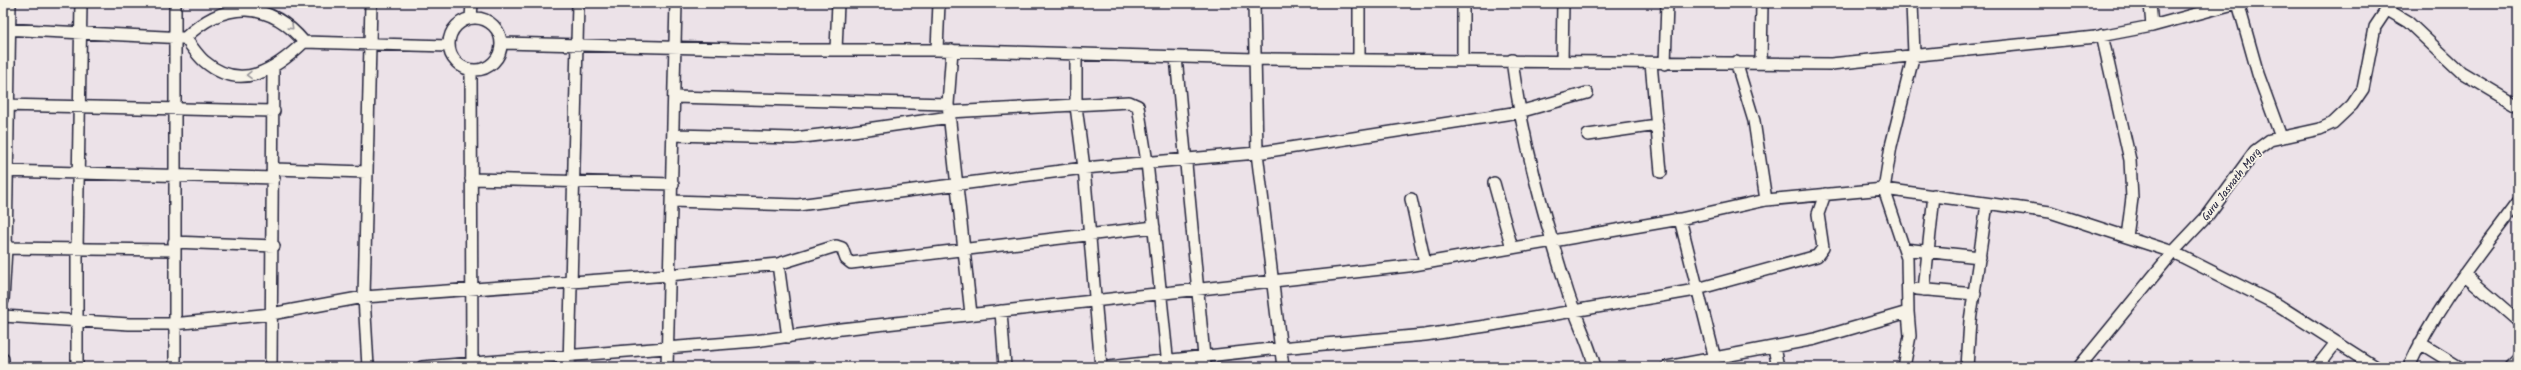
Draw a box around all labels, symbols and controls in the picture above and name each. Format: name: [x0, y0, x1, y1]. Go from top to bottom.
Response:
one-way arrow: [286, 22, 294, 30]
one-way arrow: [246, 71, 252, 79]
street label: Guru Jasnath Marg: [2197, 144, 2266, 225]

